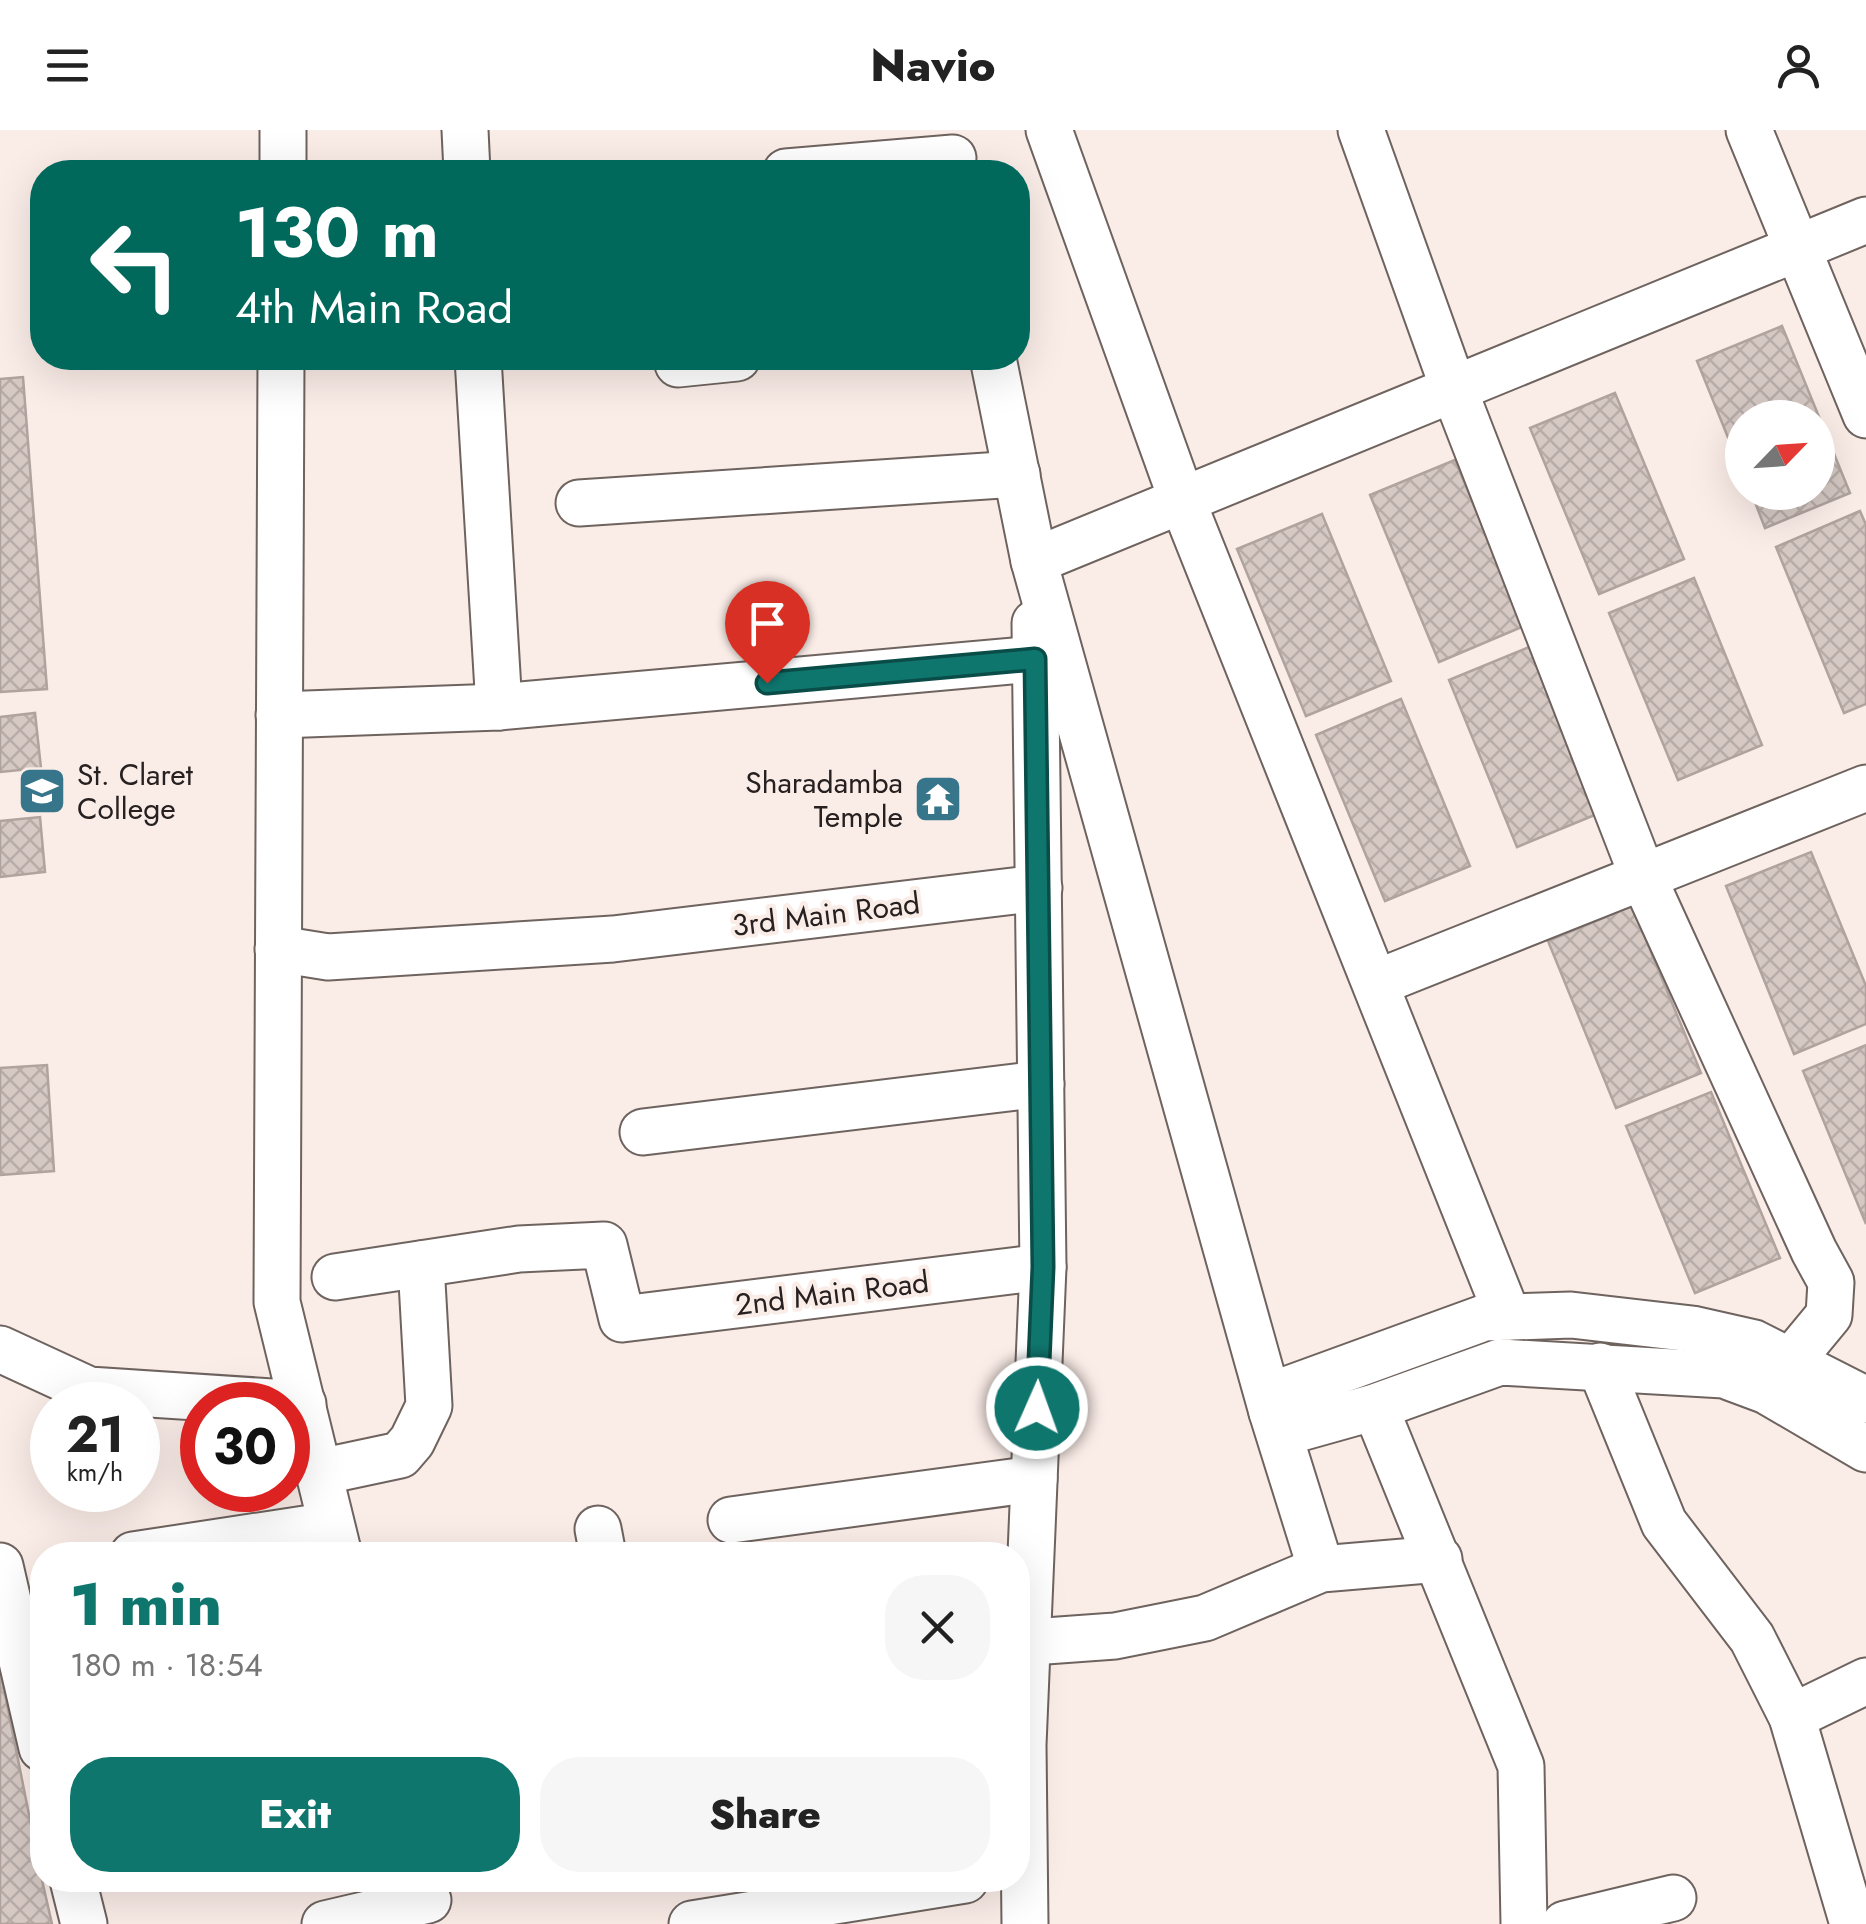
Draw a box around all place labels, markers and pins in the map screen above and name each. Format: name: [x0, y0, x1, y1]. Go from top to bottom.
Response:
pin: [725, 581, 810, 684]
place label: St. Claret College: [77, 753, 194, 830]
place label: Sharadamba Temple: [745, 761, 903, 838]
school or university icon: St. Claret College: [16, 765, 68, 817]
temple icon: Sharadamba Temple: [912, 773, 964, 825]

